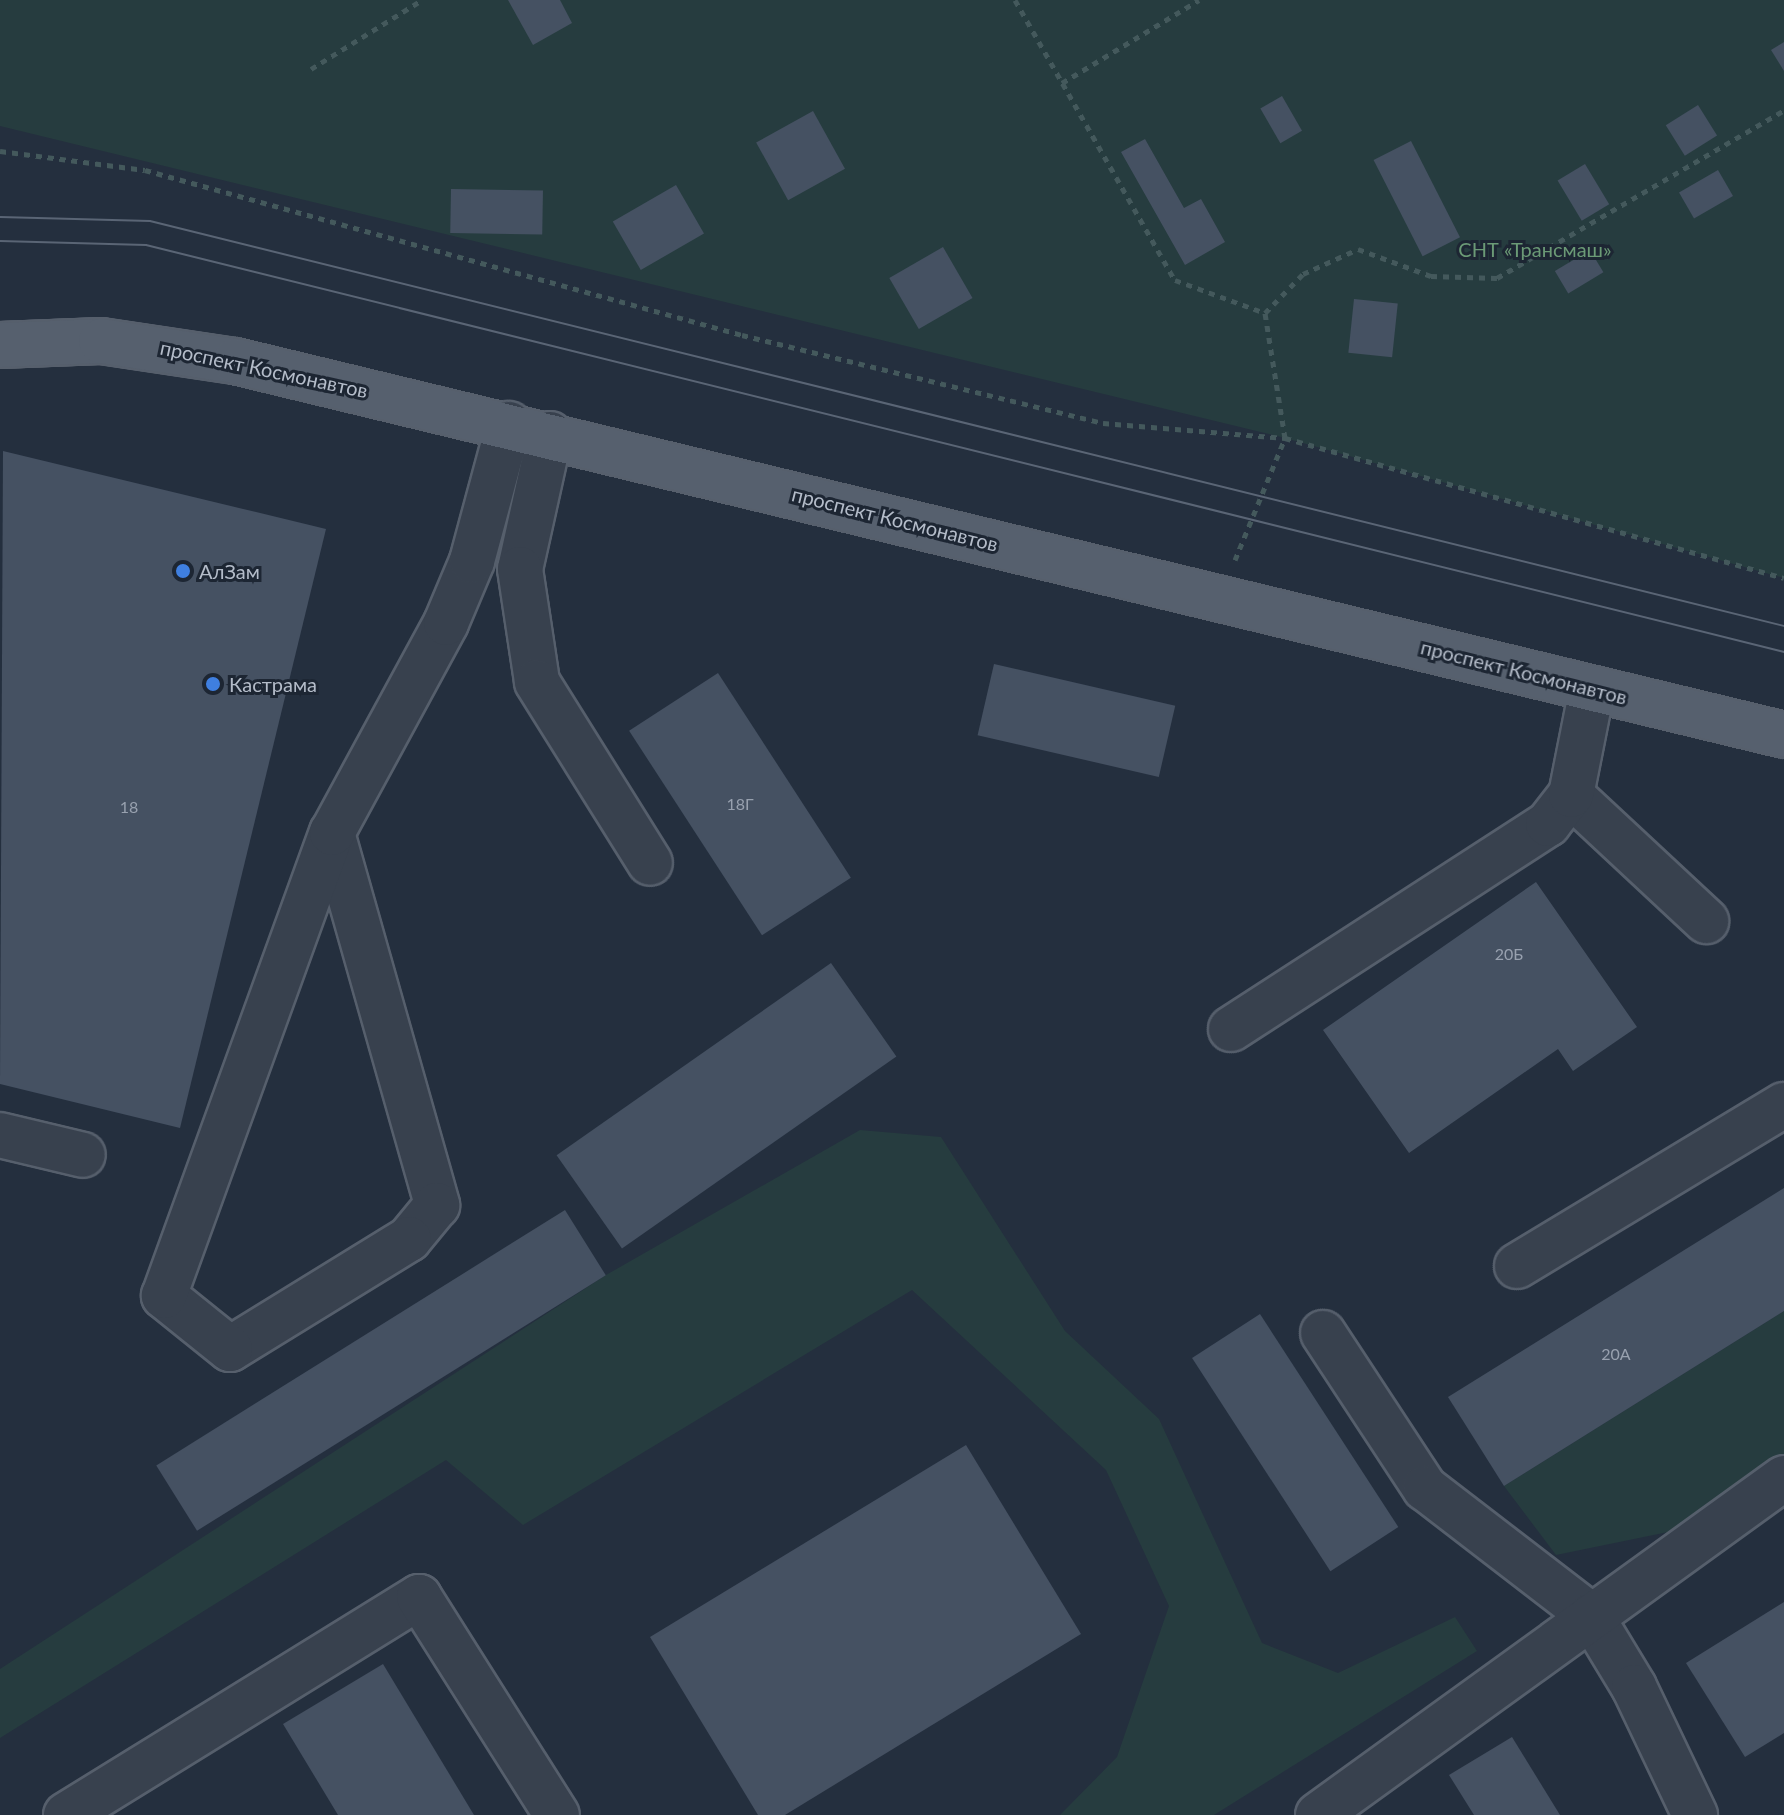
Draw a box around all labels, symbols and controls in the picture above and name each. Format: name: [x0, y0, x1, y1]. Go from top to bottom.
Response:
park label: СНТ «Трансмаш»: [1458, 237, 1612, 261]
street label: проспект Космонавтов: [158, 335, 370, 403]
street label: проспект Космонавтов: [789, 482, 1001, 556]
place label: АлЗам: [199, 559, 260, 583]
marker: АлЗам: [174, 562, 192, 580]
street label: проспект Космонавтов: [1418, 635, 1630, 709]
place label: Кастрама: [229, 672, 317, 696]
marker: Кастрама: [204, 675, 222, 693]
house number: 18Г: [726, 794, 754, 814]
house number: 18: [120, 797, 138, 817]
house number: 20Б: [1495, 944, 1523, 964]
house number: 20А: [1601, 1344, 1631, 1364]

